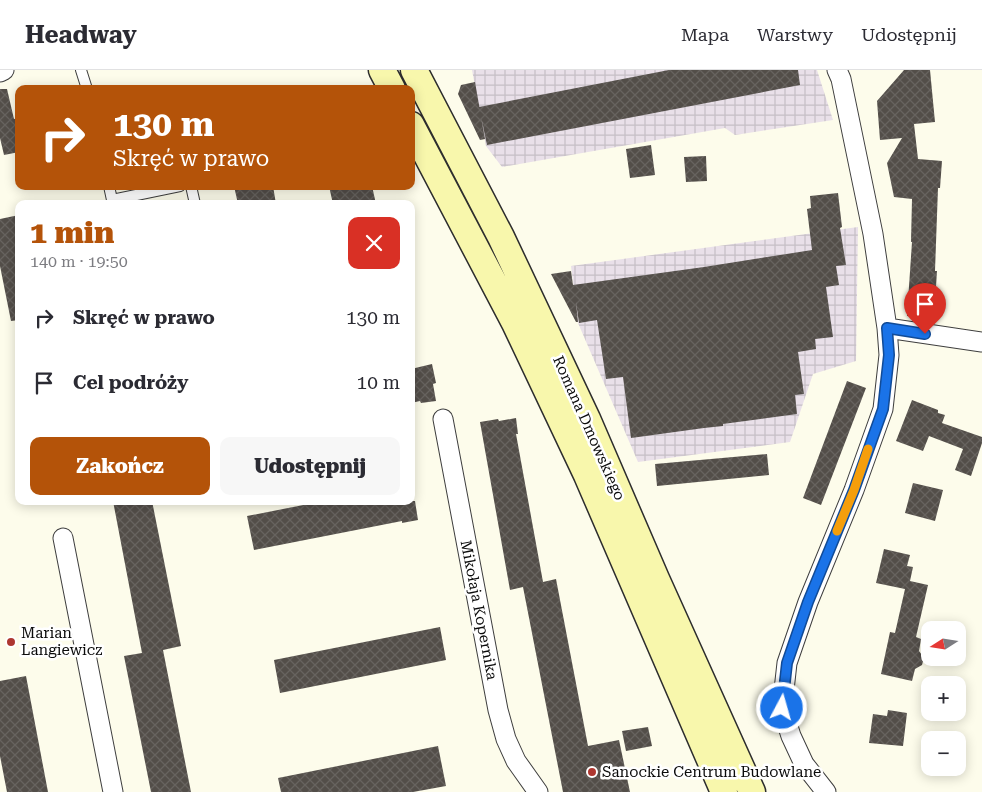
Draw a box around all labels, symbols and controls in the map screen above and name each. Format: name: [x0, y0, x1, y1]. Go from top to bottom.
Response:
text: Headway: [25, 21, 137, 49]
text: Mapa: [681, 24, 729, 45]
text: Warstwy: [757, 24, 833, 45]
text: Udostępnij: [861, 24, 957, 45]
text: 130 m: [113, 104, 214, 145]
icon: right: [30, 105, 95, 170]
text: Skręć w prawo: [113, 146, 269, 171]
text: 1 min: [30, 215, 114, 250]
button: close: [348, 217, 400, 269]
text: 140 m · 19:50: [30, 252, 128, 271]
pin: [904, 283, 946, 334]
icon: arrive: [911, 290, 939, 318]
icon: right: [30, 304, 58, 332]
text: Skręć w prawo: [73, 306, 215, 329]
text: 130 m: [346, 306, 400, 329]
street label: Romana Dmowskiego: [549, 353, 629, 503]
icon: arrive: [30, 369, 58, 397]
text: Cel podróży: [73, 371, 188, 394]
text: 10 m: [357, 371, 400, 394]
button: Zakończ: [30, 437, 210, 495]
button: Udostępnij: [220, 437, 400, 495]
street label: Mikołaja Kopernika: [457, 539, 501, 681]
north arrow: [921, 621, 966, 666]
map controls: [921, 621, 966, 776]
place label: Marian Langiewicz: [21, 624, 102, 659]
marker: Marian Langiewicz: [5, 636, 17, 648]
button: +: [921, 676, 966, 721]
position arrow: [755, 681, 807, 733]
button: −: [921, 731, 966, 776]
place label: Sanockie Centrum Budowlane: [602, 763, 821, 781]
marker: Sanockie Centrum Budowlane: [586, 766, 598, 778]

